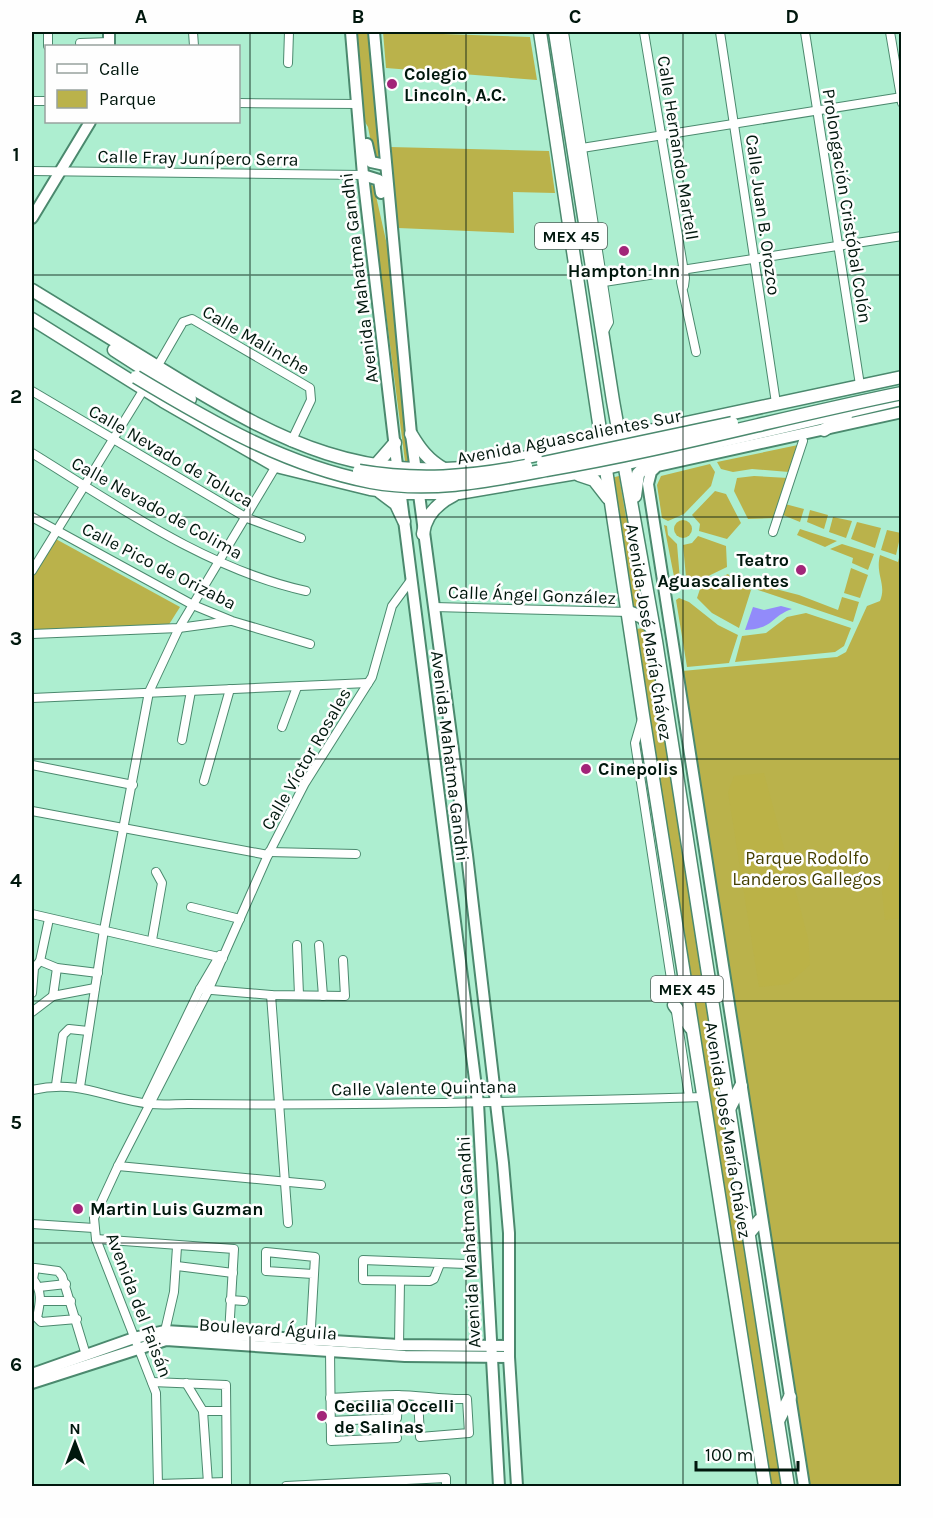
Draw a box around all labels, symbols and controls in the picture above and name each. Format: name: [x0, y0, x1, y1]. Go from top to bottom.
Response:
text: A: [135, 5, 148, 28]
text: B: [352, 5, 364, 28]
text: C: [569, 5, 581, 28]
text: D: [785, 5, 799, 28]
legend: [45, 45, 240, 123]
street label: Calle Hernando Martell: [653, 54, 703, 242]
text: Calle: [99, 58, 139, 80]
place label: Colegio Lincoln, A.C.: [404, 63, 506, 106]
marker: Colegio Lincoln, A.C.: [385, 77, 399, 91]
street label: Prolongación Cristóbal Colón: [818, 87, 876, 325]
text: Parque: [99, 88, 156, 110]
street label: Calle Juan B. Orozco: [741, 133, 785, 297]
text: 1: [12, 143, 20, 166]
street label: Calle Fray Junípero Serra: [97, 145, 299, 171]
street label: Avenida Mahatma Gandhi: [335, 171, 383, 385]
road number: MEX 45: [535, 223, 607, 249]
marker: Hampton Inn: [617, 244, 631, 258]
place label: Hampton Inn: [568, 260, 680, 282]
street label: Calle Malinche: [198, 300, 314, 380]
text: 2: [10, 385, 22, 408]
street label: Calle Nevado de Toluca: [85, 400, 257, 512]
street label: Avenida Aguascalientes Sur: [455, 404, 683, 470]
street label: Calle Nevado de Colima: [68, 452, 246, 564]
street label: Calle Pico de Orizaba: [78, 518, 240, 614]
street label: Avenida José María Chávez: [621, 522, 677, 742]
place label: Teatro Aguascalientes: [658, 549, 789, 592]
marker: Teatro Aguascalientes: [794, 563, 808, 577]
street label: Calle Ángel González: [448, 580, 616, 609]
text: 3: [10, 627, 22, 650]
street label: Avenida Mahatma Gandhi: [426, 649, 474, 863]
street label: Calle Víctor Rosales: [256, 684, 356, 834]
place label: Cinepolis: [598, 758, 678, 780]
marker: Cinepolis: [579, 762, 593, 776]
park label: Parque Rodolfo Landeros Gallegos: [732, 847, 882, 890]
text: 4: [10, 869, 22, 892]
road number: MEX 45: [651, 976, 723, 1002]
street label: Avenida José María Chávez: [700, 1020, 756, 1240]
street label: Calle Valente Quintana: [331, 1075, 517, 1101]
text: 5: [10, 1111, 22, 1134]
street label: Avenida Mahatma Gandhi: [452, 1135, 486, 1349]
place label: Martin Luis Guzman: [90, 1198, 263, 1220]
marker: Martin Luis Guzman: [71, 1202, 85, 1216]
street label: Avenida del Faisán: [101, 1230, 177, 1380]
street label: Boulevard Águila: [198, 1312, 338, 1345]
text: 6: [10, 1353, 22, 1376]
place label: Cecilia Occelli de Salinas: [334, 1395, 455, 1438]
marker: Cecilia Occelli de Salinas: [315, 1409, 329, 1423]
north arrow: [45, 1413, 105, 1473]
text: N: [69, 1419, 81, 1438]
scale bar: [696, 1434, 798, 1472]
text: 100 m: [705, 1444, 753, 1466]

